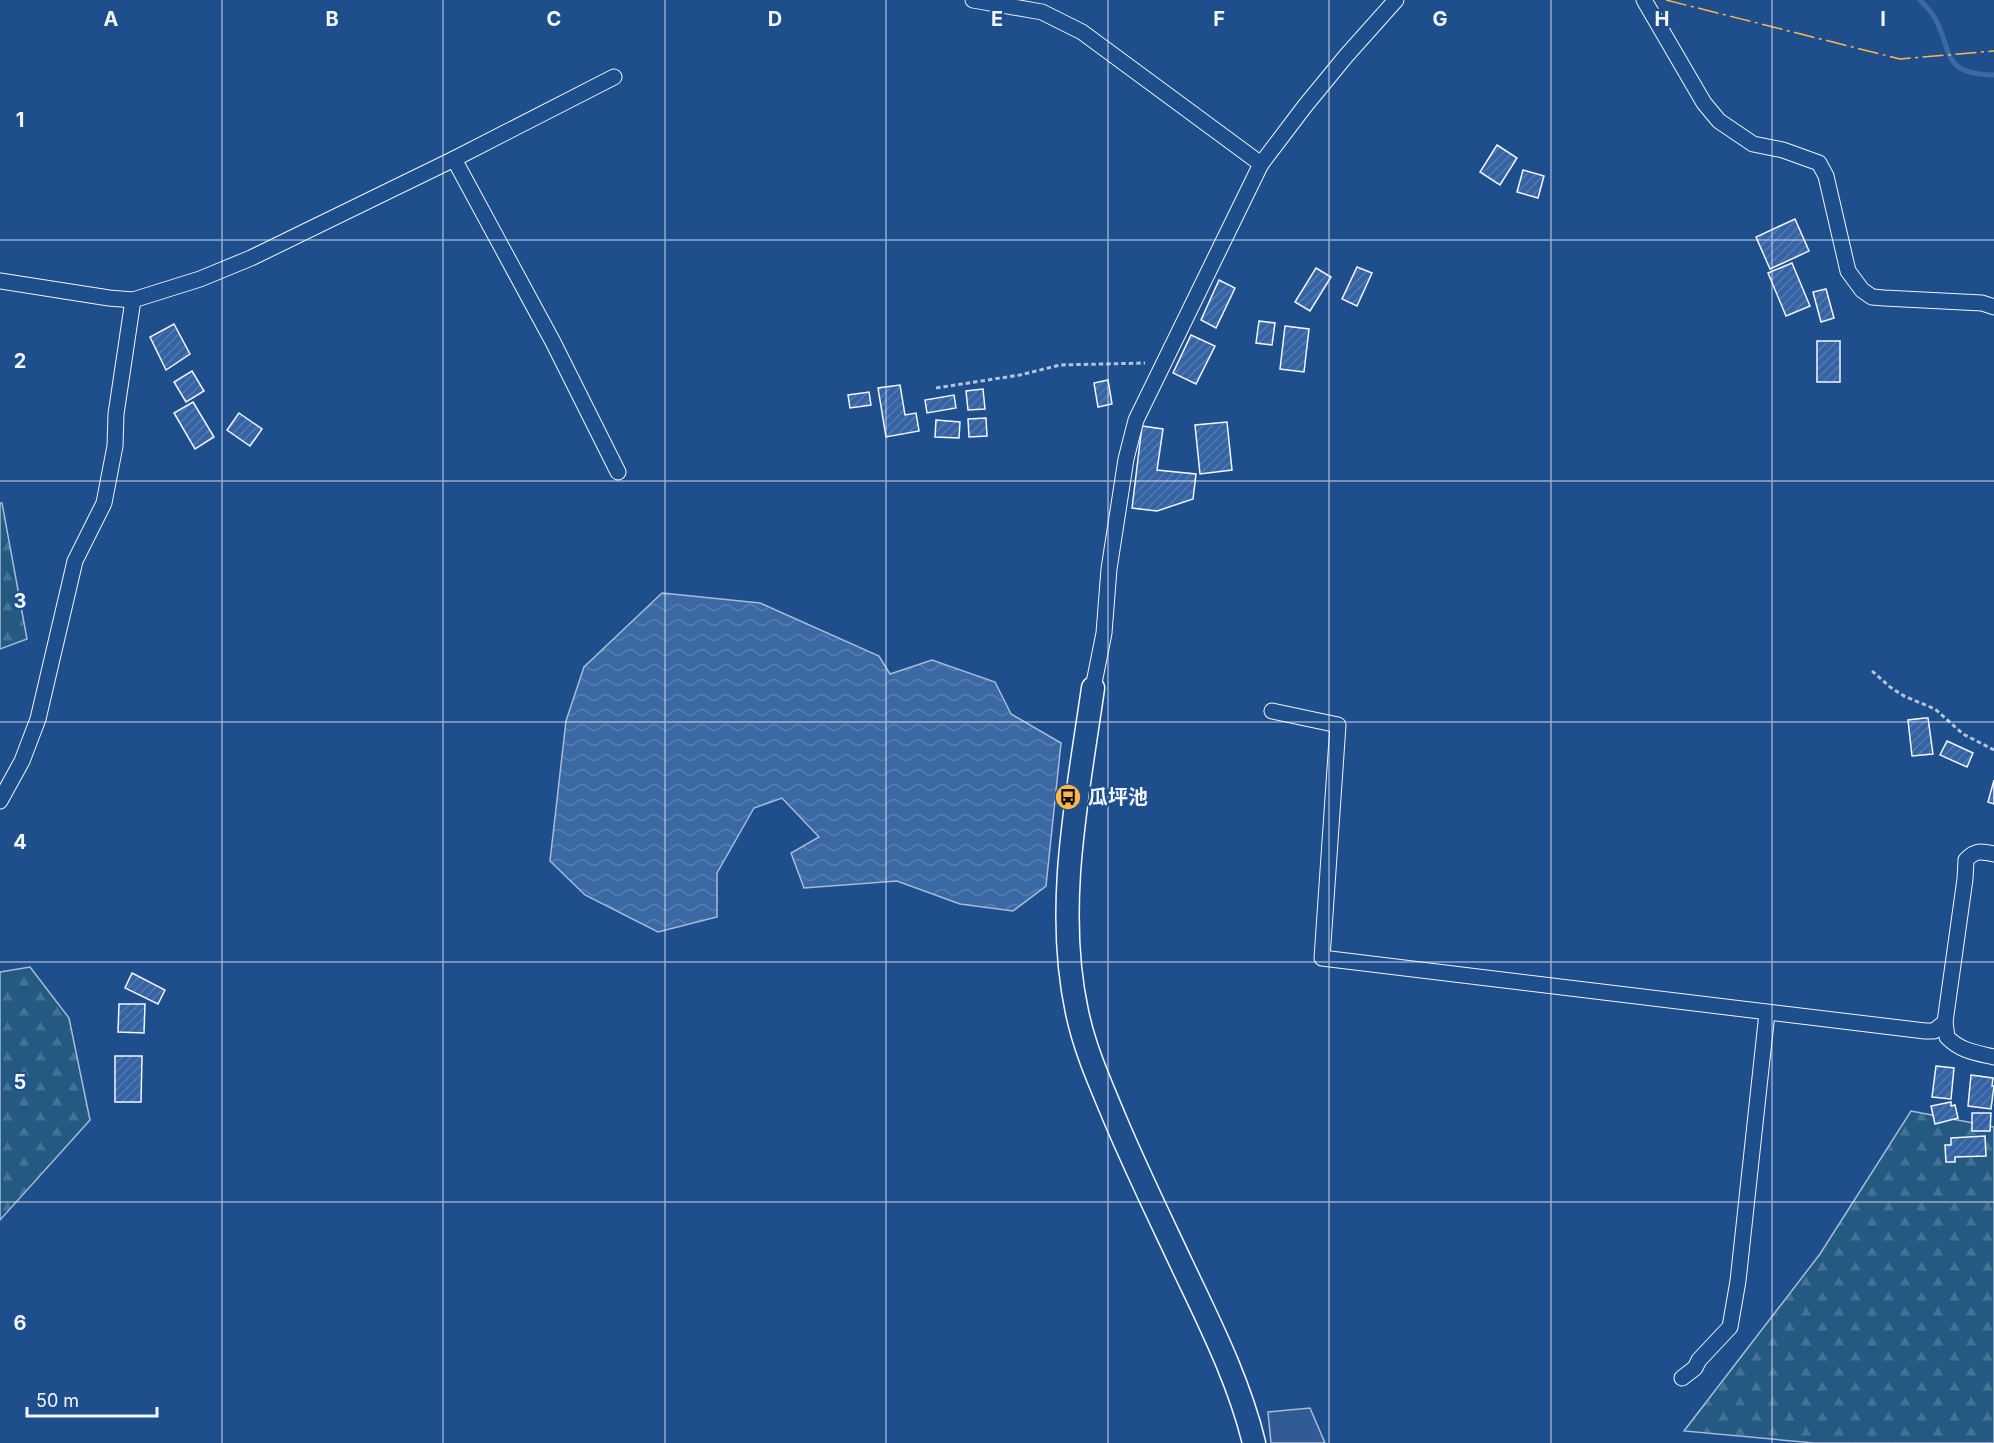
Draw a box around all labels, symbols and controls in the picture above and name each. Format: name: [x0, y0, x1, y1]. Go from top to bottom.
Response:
text: A: [104, 7, 119, 31]
text: B: [325, 7, 339, 31]
text: C: [547, 7, 561, 31]
text: D: [768, 7, 782, 31]
text: E: [991, 7, 1003, 31]
text: F: [1213, 7, 1225, 31]
text: G: [1432, 7, 1448, 31]
text: H: [1655, 7, 1669, 31]
text: I: [1880, 7, 1886, 31]
text: 1: [16, 108, 24, 132]
text: 2: [14, 349, 26, 373]
text: 3: [14, 589, 26, 613]
bus stop icon: 瓜坪池: [1053, 782, 1083, 812]
place label: 瓜坪池: [1088, 785, 1148, 809]
text: 4: [13, 830, 27, 854]
text: 5: [14, 1070, 26, 1094]
text: 6: [14, 1311, 27, 1335]
scale bar: [27, 1380, 158, 1418]
text: 50 m: [36, 1390, 79, 1411]

